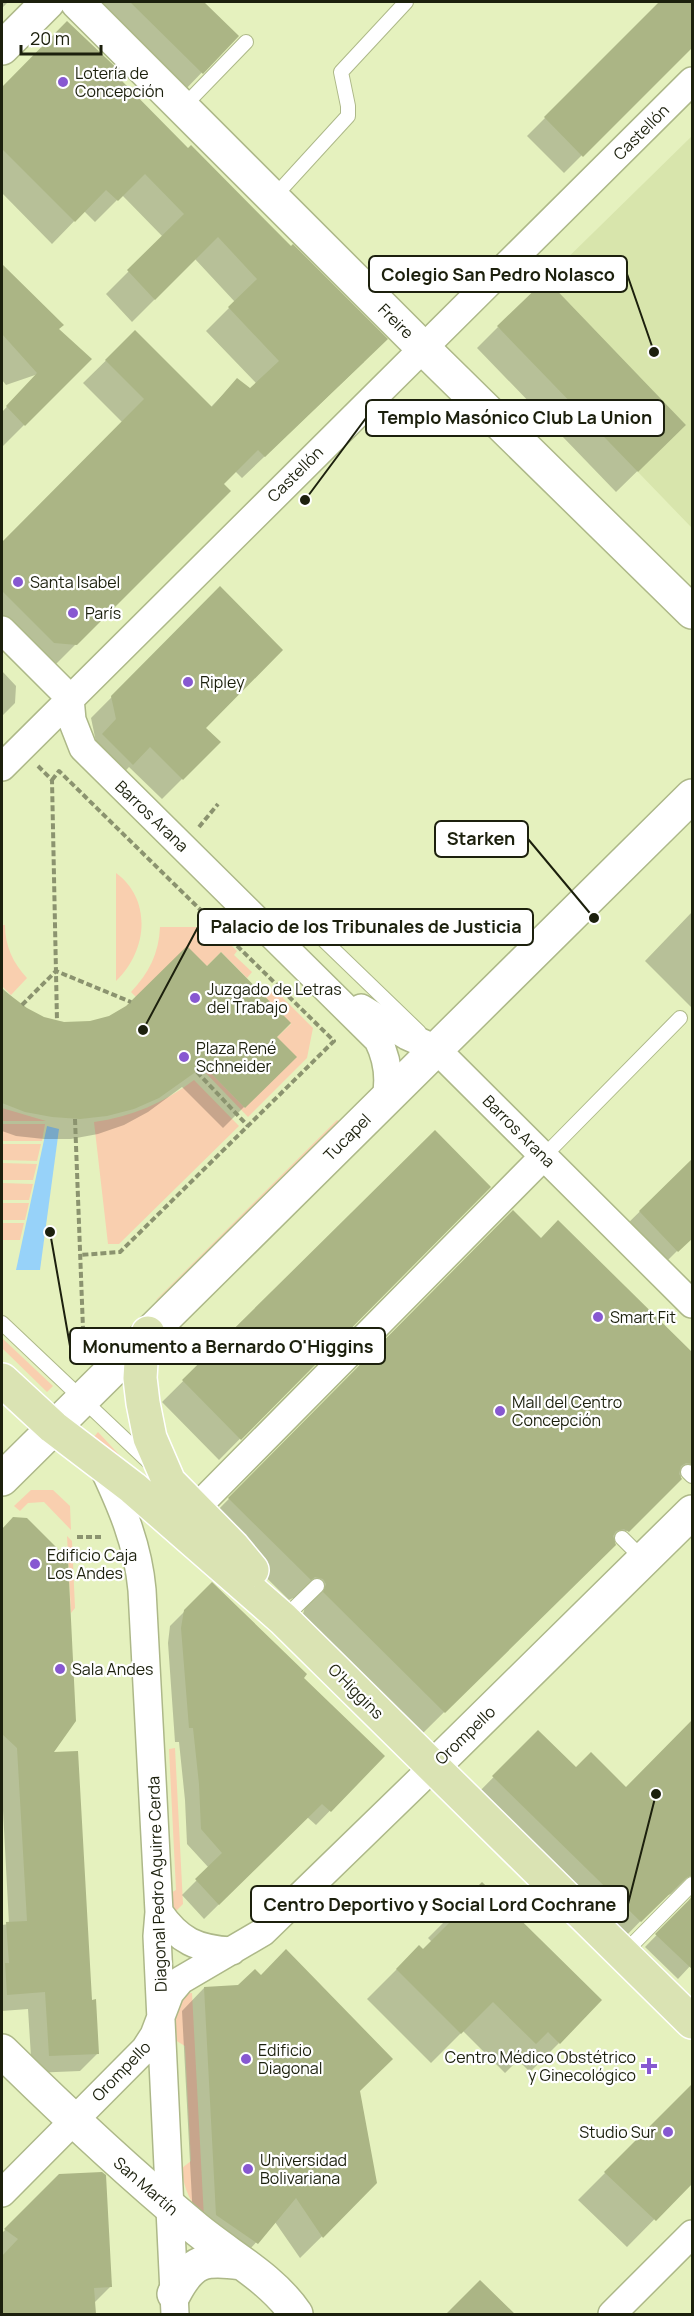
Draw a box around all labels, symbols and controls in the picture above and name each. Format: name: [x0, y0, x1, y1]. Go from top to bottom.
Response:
scale bar: [21, 18, 100, 56]
text: 20 m: [30, 26, 70, 50]
place label: Lotería de Concepción: [75, 62, 164, 102]
marker: Lotería de Concepción: [56, 75, 70, 89]
street label: Castellón: [608, 99, 674, 165]
callout: Colegio San Pedro Nolasco: [369, 256, 627, 292]
text: Colegio San Pedro Nolasco: [381, 262, 615, 286]
street label: Freire: [373, 298, 419, 344]
callout: Templo Masónico Club La Union: [366, 400, 664, 436]
text: Templo Masónico Club La Union: [378, 405, 652, 429]
street label: Castellón: [262, 441, 328, 507]
place label: Santa Isabel: [30, 571, 120, 593]
marker: Santa Isabel: [11, 575, 25, 589]
place label: París: [85, 602, 121, 624]
marker: París: [66, 606, 80, 620]
place label: Ripley: [200, 671, 245, 693]
marker: Ripley: [181, 675, 195, 689]
street label: Barros Arana: [111, 775, 193, 857]
callout: Starken: [435, 821, 528, 857]
text: Starken: [447, 826, 515, 850]
callout: Palacio de los Tribunales de Justicia: [198, 909, 533, 945]
text: Palacio de los Tribunales de Justicia: [210, 914, 522, 938]
place label: Juzgado de Letras del Trabajo: [207, 978, 342, 1018]
marker: Juzgado de Letras del Trabajo: [188, 991, 202, 1005]
place label: Plaza René Schneider: [196, 1037, 276, 1077]
marker: Plaza René Schneider: [177, 1050, 191, 1064]
street label: Barros Arana: [478, 1090, 560, 1172]
street label: Tucapel: [319, 1109, 375, 1165]
place label: Smart Fit: [610, 1306, 676, 1328]
marker: Smart Fit: [591, 1310, 605, 1324]
callout: Monumento a Bernardo O'Higgins: [70, 1328, 385, 1364]
text: Monumento a Bernardo O'Higgins: [82, 1334, 374, 1358]
place label: Mall del Centro Concepción: [512, 1391, 622, 1431]
marker: Mall del Centro Concepción: [493, 1404, 507, 1418]
place label: Edificio Caja Los Andes: [47, 1544, 137, 1584]
marker: Edificio Caja Los Andes: [28, 1557, 42, 1571]
place label: Sala Andes: [72, 1658, 153, 1680]
street label: O'Higgins: [323, 1658, 389, 1724]
marker: Sala Andes: [53, 1662, 67, 1676]
street label: Orompello: [430, 1701, 500, 1769]
street label: Diagonal Pedro Aguirre Cerda: [142, 1776, 172, 1992]
callout: Centro Deportivo y Social Lord Cochrane: [251, 1886, 628, 1922]
text: Centro Deportivo y Social Lord Cochrane: [264, 1892, 617, 1916]
street label: Orompello: [87, 2036, 155, 2106]
place label: Edificio Diagonal: [258, 2039, 322, 2079]
place label: Centro Médico Obstétrico y Ginecológico: [445, 2046, 636, 2086]
marker: Edificio Diagonal: [239, 2052, 253, 2066]
marker: Centro Médico Obstétrico y Ginecológico: [640, 2057, 658, 2075]
place label: Studio Sur: [579, 2121, 656, 2143]
marker: Studio Sur: [661, 2125, 675, 2139]
place label: Universidad Bolivariana: [260, 2149, 347, 2189]
street label: San Martín: [109, 2152, 183, 2220]
marker: Universidad Bolivariana: [241, 2162, 255, 2176]

